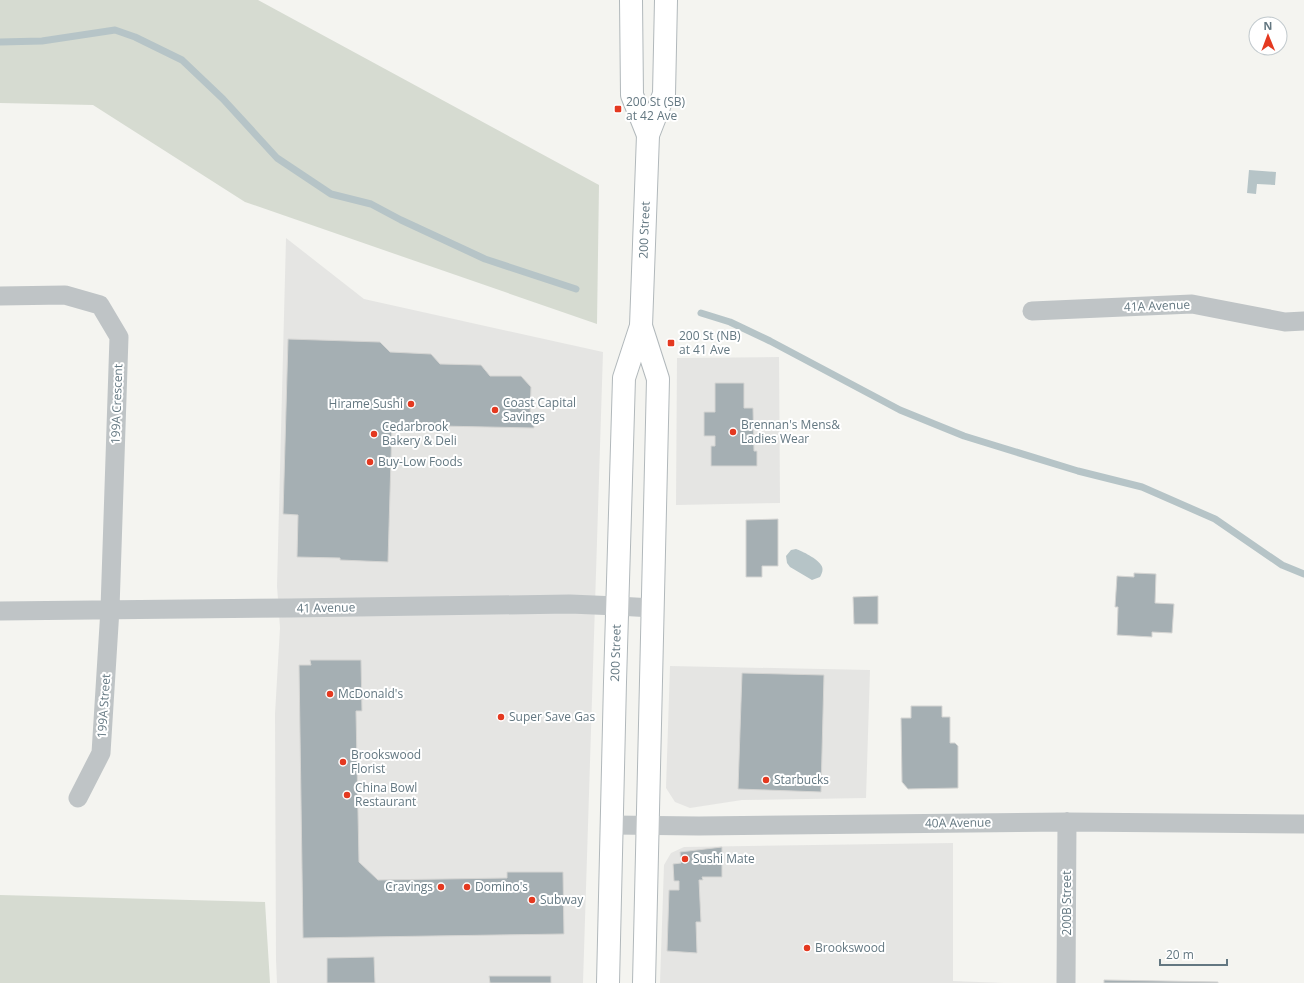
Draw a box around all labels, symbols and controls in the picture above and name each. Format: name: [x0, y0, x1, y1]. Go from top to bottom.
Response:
north arrow: [1248, 16, 1288, 56]
text: N: [1263, 18, 1272, 33]
place label: 200 St (SB) at 42 Ave: [626, 93, 686, 124]
marker: 200 St (SB) at 42 Ave: [613, 104, 623, 114]
street label: 200 Street: [634, 201, 654, 259]
street label: 41A Avenue: [1124, 296, 1191, 315]
place label: 200 St (NB) at 41 Ave: [679, 327, 741, 358]
marker: 200 St (NB) at 41 Ave: [666, 338, 676, 348]
street label: 199A Crescent: [107, 364, 126, 444]
place label: Coast Capital Savings: [503, 394, 576, 425]
place label: Hirame Sushi: [329, 395, 403, 412]
marker: Hirame Sushi: [406, 399, 416, 409]
marker: Coast Capital Savings: [490, 405, 500, 415]
place label: Brennan's Mens& Ladies Wear: [741, 416, 840, 447]
place label: Cedarbrook Bakery & Deli: [382, 418, 457, 449]
marker: Brennan's Mens& Ladies Wear: [728, 427, 738, 437]
marker: Cedarbrook Bakery & Deli: [369, 429, 379, 439]
place label: Buy-Low Foods: [378, 453, 463, 470]
marker: Buy-Low Foods: [365, 457, 375, 467]
street label: 41 Avenue: [297, 598, 356, 617]
street label: 200 Street: [606, 624, 625, 682]
street label: 199A Street: [93, 673, 114, 739]
place label: McDonald's: [338, 685, 403, 702]
marker: McDonald's: [325, 689, 335, 699]
place label: Super Save Gas: [509, 708, 596, 725]
marker: Super Save Gas: [496, 712, 506, 722]
place label: Brookswood Florist: [351, 746, 421, 777]
marker: Brookswood Florist: [338, 757, 348, 767]
place label: Starbucks: [774, 771, 829, 788]
marker: Starbucks: [761, 775, 771, 785]
place label: China Bowl Restaurant: [355, 779, 417, 810]
marker: China Bowl Restaurant: [342, 790, 352, 800]
street label: 40A Avenue: [925, 813, 991, 832]
place label: Sushi Mate: [693, 850, 755, 867]
marker: Sushi Mate: [680, 854, 690, 864]
street label: 200B Street: [1058, 871, 1075, 935]
place label: Cravings: [385, 878, 433, 895]
place label: Domino's: [475, 878, 528, 895]
marker: Cravings: [436, 882, 446, 892]
marker: Domino's: [462, 882, 472, 892]
place label: Subway: [540, 891, 584, 908]
marker: Subway: [527, 895, 537, 905]
place label: Brookswood: [815, 939, 885, 956]
scale bar: [1160, 941, 1227, 967]
marker: Brookswood: [802, 943, 812, 953]
text: 20 m: [1166, 946, 1194, 963]

